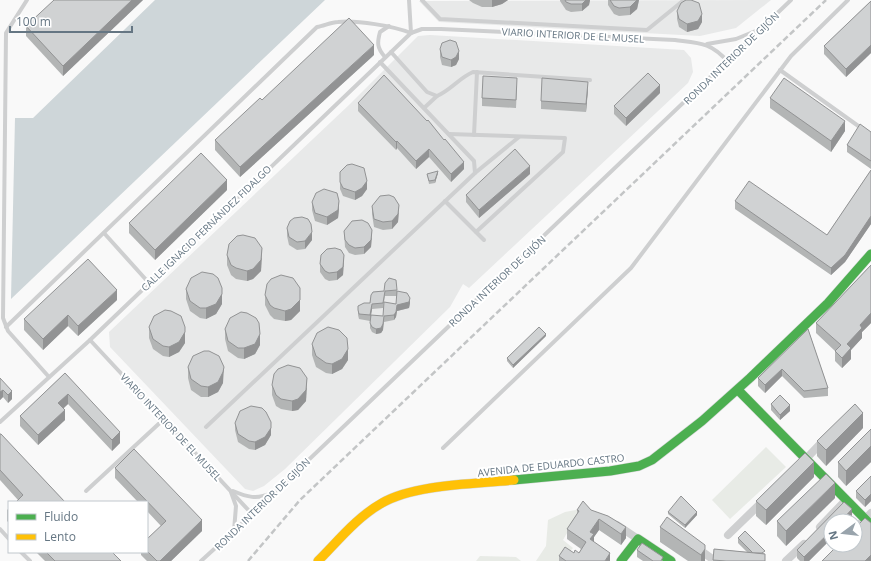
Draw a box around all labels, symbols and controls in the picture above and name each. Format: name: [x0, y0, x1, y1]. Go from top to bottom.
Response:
scale bar: [10, 8, 132, 34]
street label: RONDA INTERIOR DE GIJÓN: [680, 8, 782, 108]
text: 100 m: [16, 13, 51, 30]
street label: VIARIO INTERIOR DE EL MUSEL: [501, 24, 645, 46]
street label: CALLE IGNACIO FERNÁNDEZ FIDALGO: [138, 162, 274, 294]
street label: RONDA INTERIOR DE GIJÓN: [445, 232, 549, 330]
street label: VIARIO INTERIOR DE EL MUSEL: [117, 370, 225, 484]
street label: AVENIDA DE EDUARDO CASTRO: [477, 450, 625, 480]
street label: RONDA INTERIOR DE GIJÓN: [211, 454, 313, 554]
legend: [8, 501, 148, 553]
text: Fluido: [44, 508, 78, 525]
north arrow: [823, 513, 863, 553]
text: Lento: [44, 528, 76, 545]
text: N: [824, 529, 841, 542]

